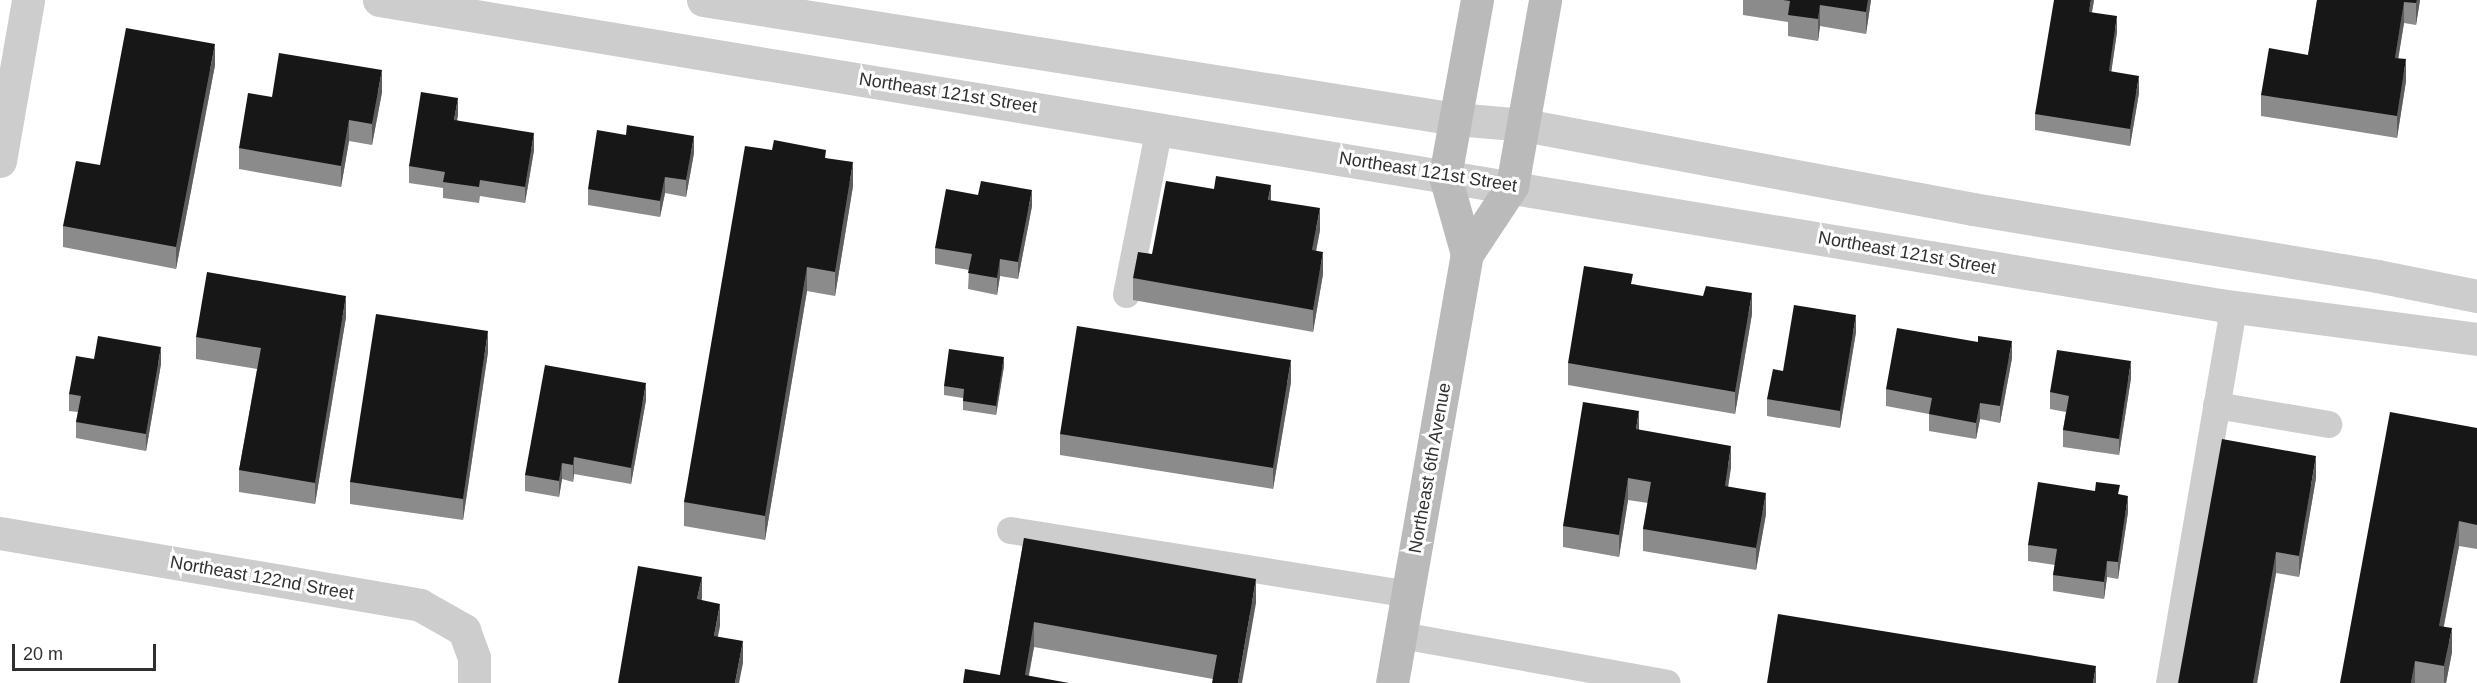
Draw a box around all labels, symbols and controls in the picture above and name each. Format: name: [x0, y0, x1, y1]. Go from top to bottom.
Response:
street label: Northeast 121st Street: [857, 68, 1039, 118]
street label: Northeast 121st Street: [1337, 147, 1519, 197]
street label: Northeast 121st Street: [1816, 227, 1998, 279]
street label: Northeast 6th Avenue: [1404, 381, 1456, 555]
street label: Northeast 122nd Street: [168, 551, 356, 605]
scale bar: [15, 632, 159, 670]
text: 20 m: [23, 644, 63, 664]

